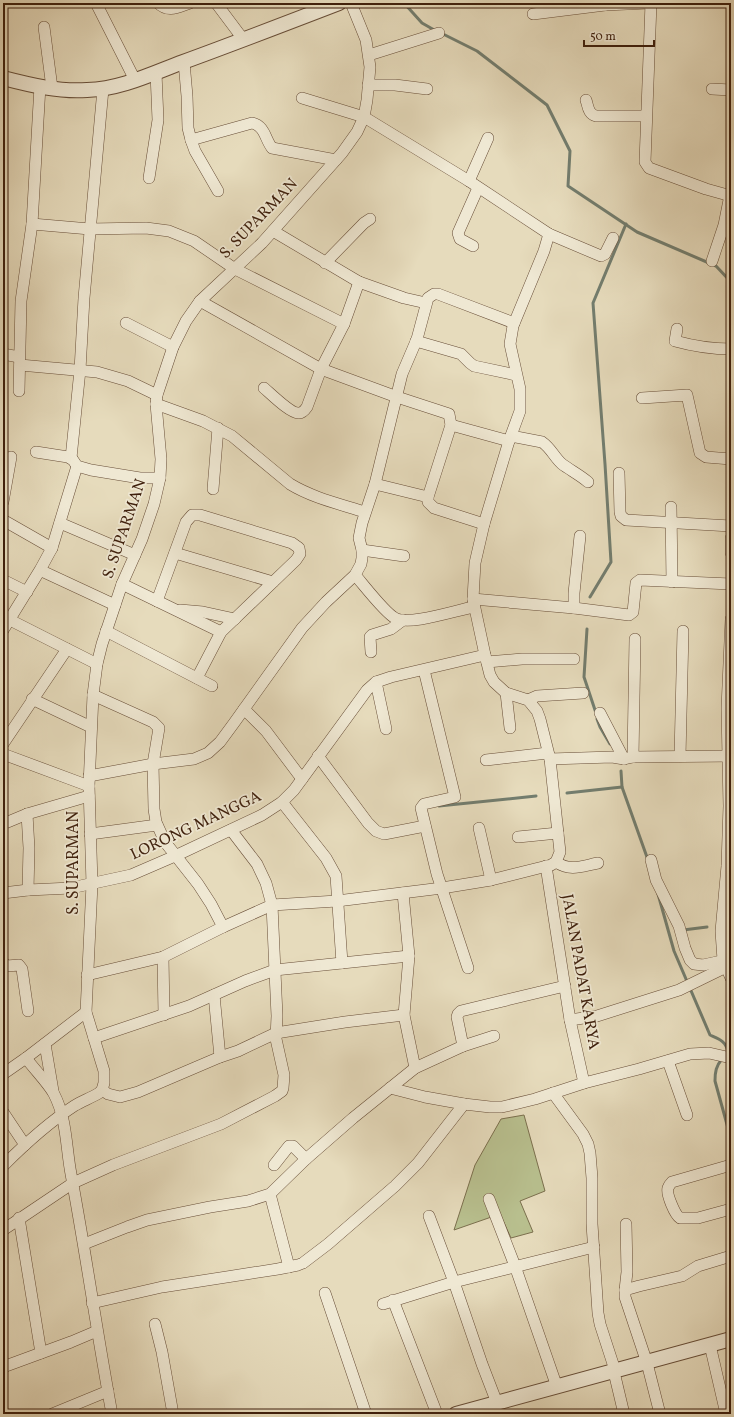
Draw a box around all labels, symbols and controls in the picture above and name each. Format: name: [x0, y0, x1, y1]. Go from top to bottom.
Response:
scale bar: [584, 22, 654, 48]
text: 50 m: [590, 29, 616, 45]
street label: S. SUPARMAN: [215, 174, 303, 264]
street label: S. SUPARMAN: [98, 476, 152, 582]
street label: LORONG MANGGA: [127, 786, 265, 866]
street label: S. SUPARMAN: [63, 811, 85, 915]
street label: JALAN PADAT KARYA: [555, 892, 605, 1052]

